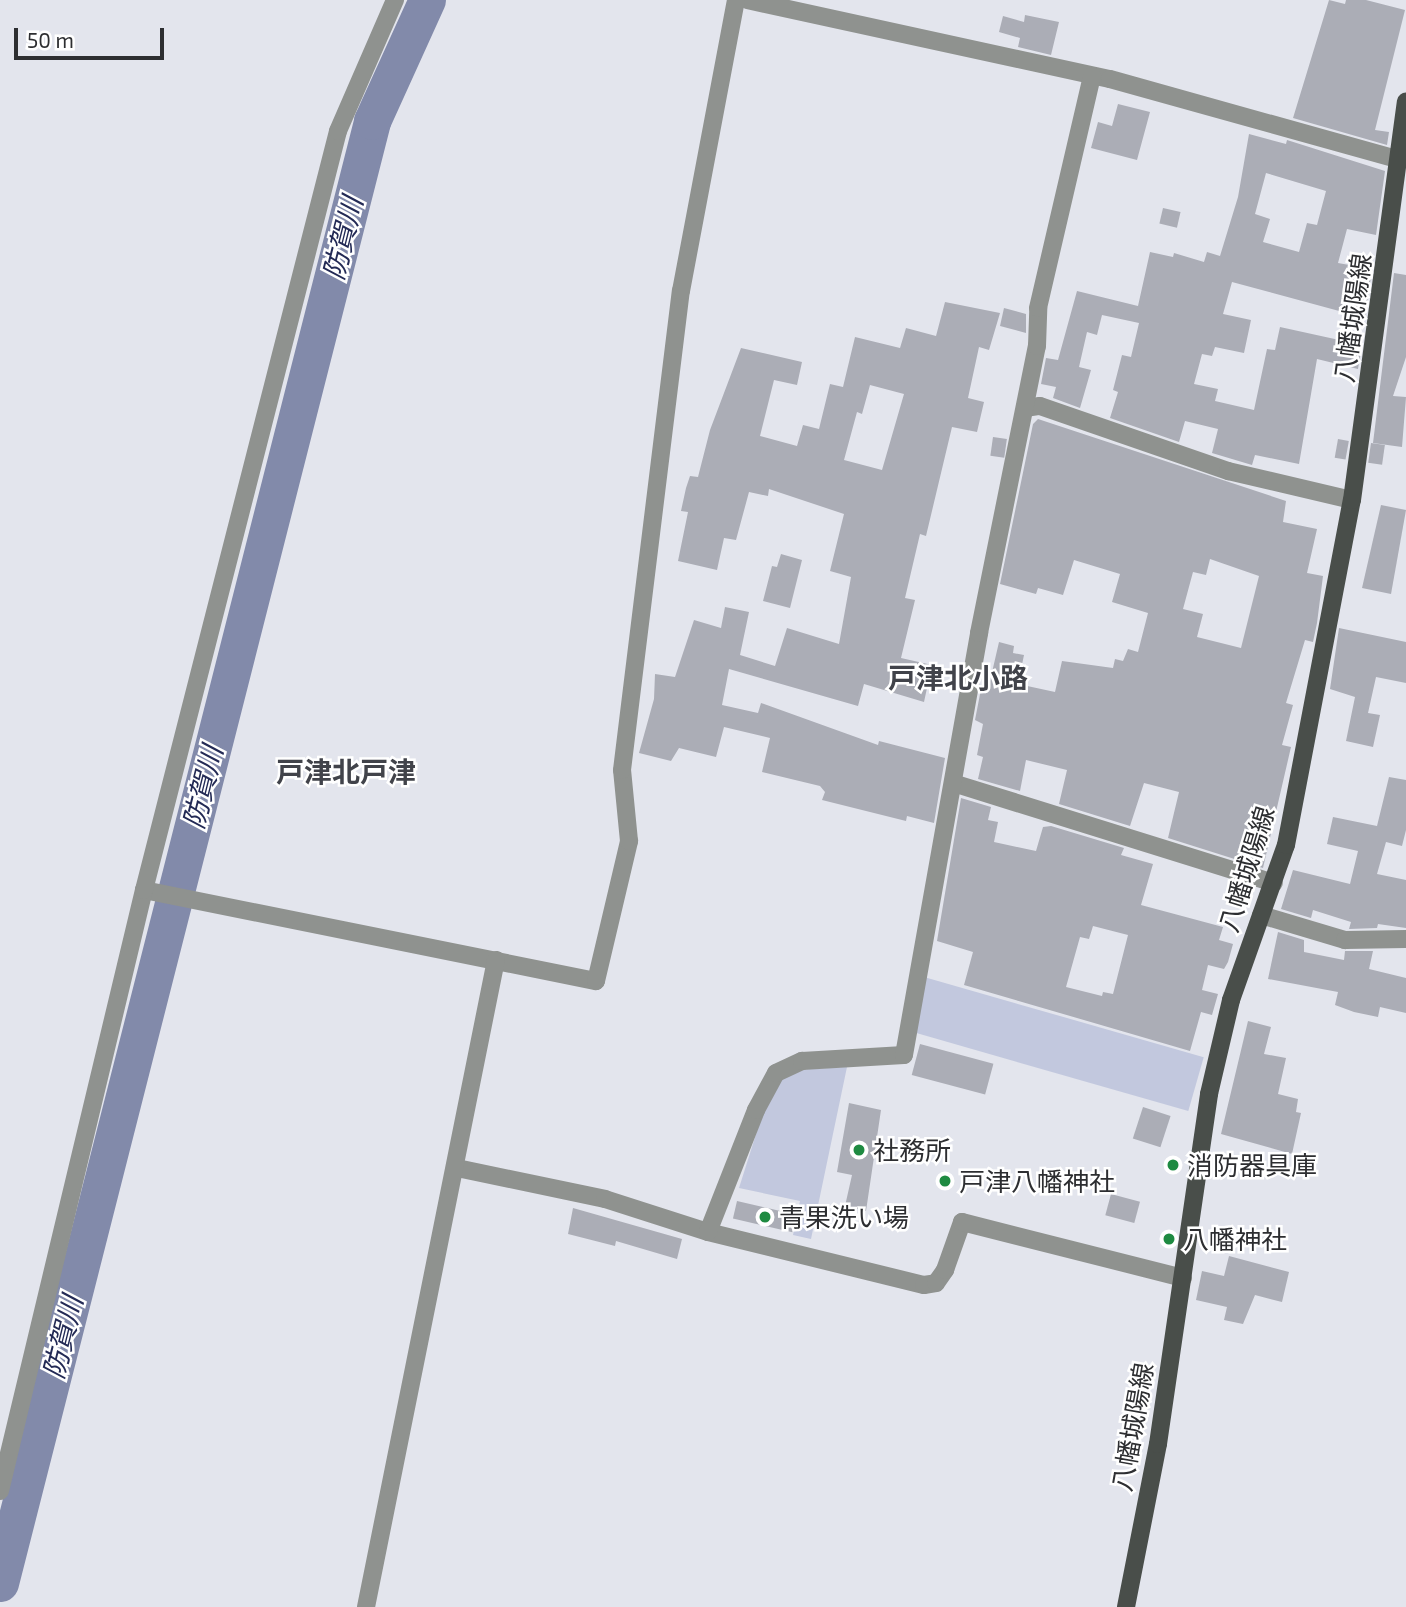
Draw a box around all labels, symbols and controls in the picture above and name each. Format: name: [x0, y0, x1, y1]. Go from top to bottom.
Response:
scale bar: [18, 14, 168, 58]
text: 50 m: [27, 27, 74, 52]
water label: 防賀川: [316, 193, 368, 283]
street label: 八幡城陽線: [1328, 251, 1376, 385]
district label: 戸津北小路: [888, 660, 1028, 694]
water label: 防賀川: [176, 742, 228, 832]
district label: 戸津北戸津: [276, 754, 416, 788]
street label: 八幡城陽線: [1212, 802, 1280, 936]
place label: 社務所: [873, 1134, 951, 1166]
marker: 社務所: [851, 1142, 867, 1158]
place label: 消防器具庫: [1187, 1149, 1317, 1181]
marker: 消防器具庫: [1165, 1157, 1181, 1173]
place label: 戸津八幡神社: [959, 1165, 1115, 1197]
marker: 戸津八幡神社: [937, 1173, 953, 1189]
place label: 青果洗い場: [779, 1201, 909, 1233]
marker: 青果洗い場: [757, 1209, 773, 1225]
place label: 八幡神社: [1183, 1223, 1287, 1255]
marker: 八幡神社: [1161, 1231, 1177, 1247]
water label: 防賀川: [36, 1292, 88, 1382]
street label: 八幡城陽線: [1105, 1360, 1159, 1494]

